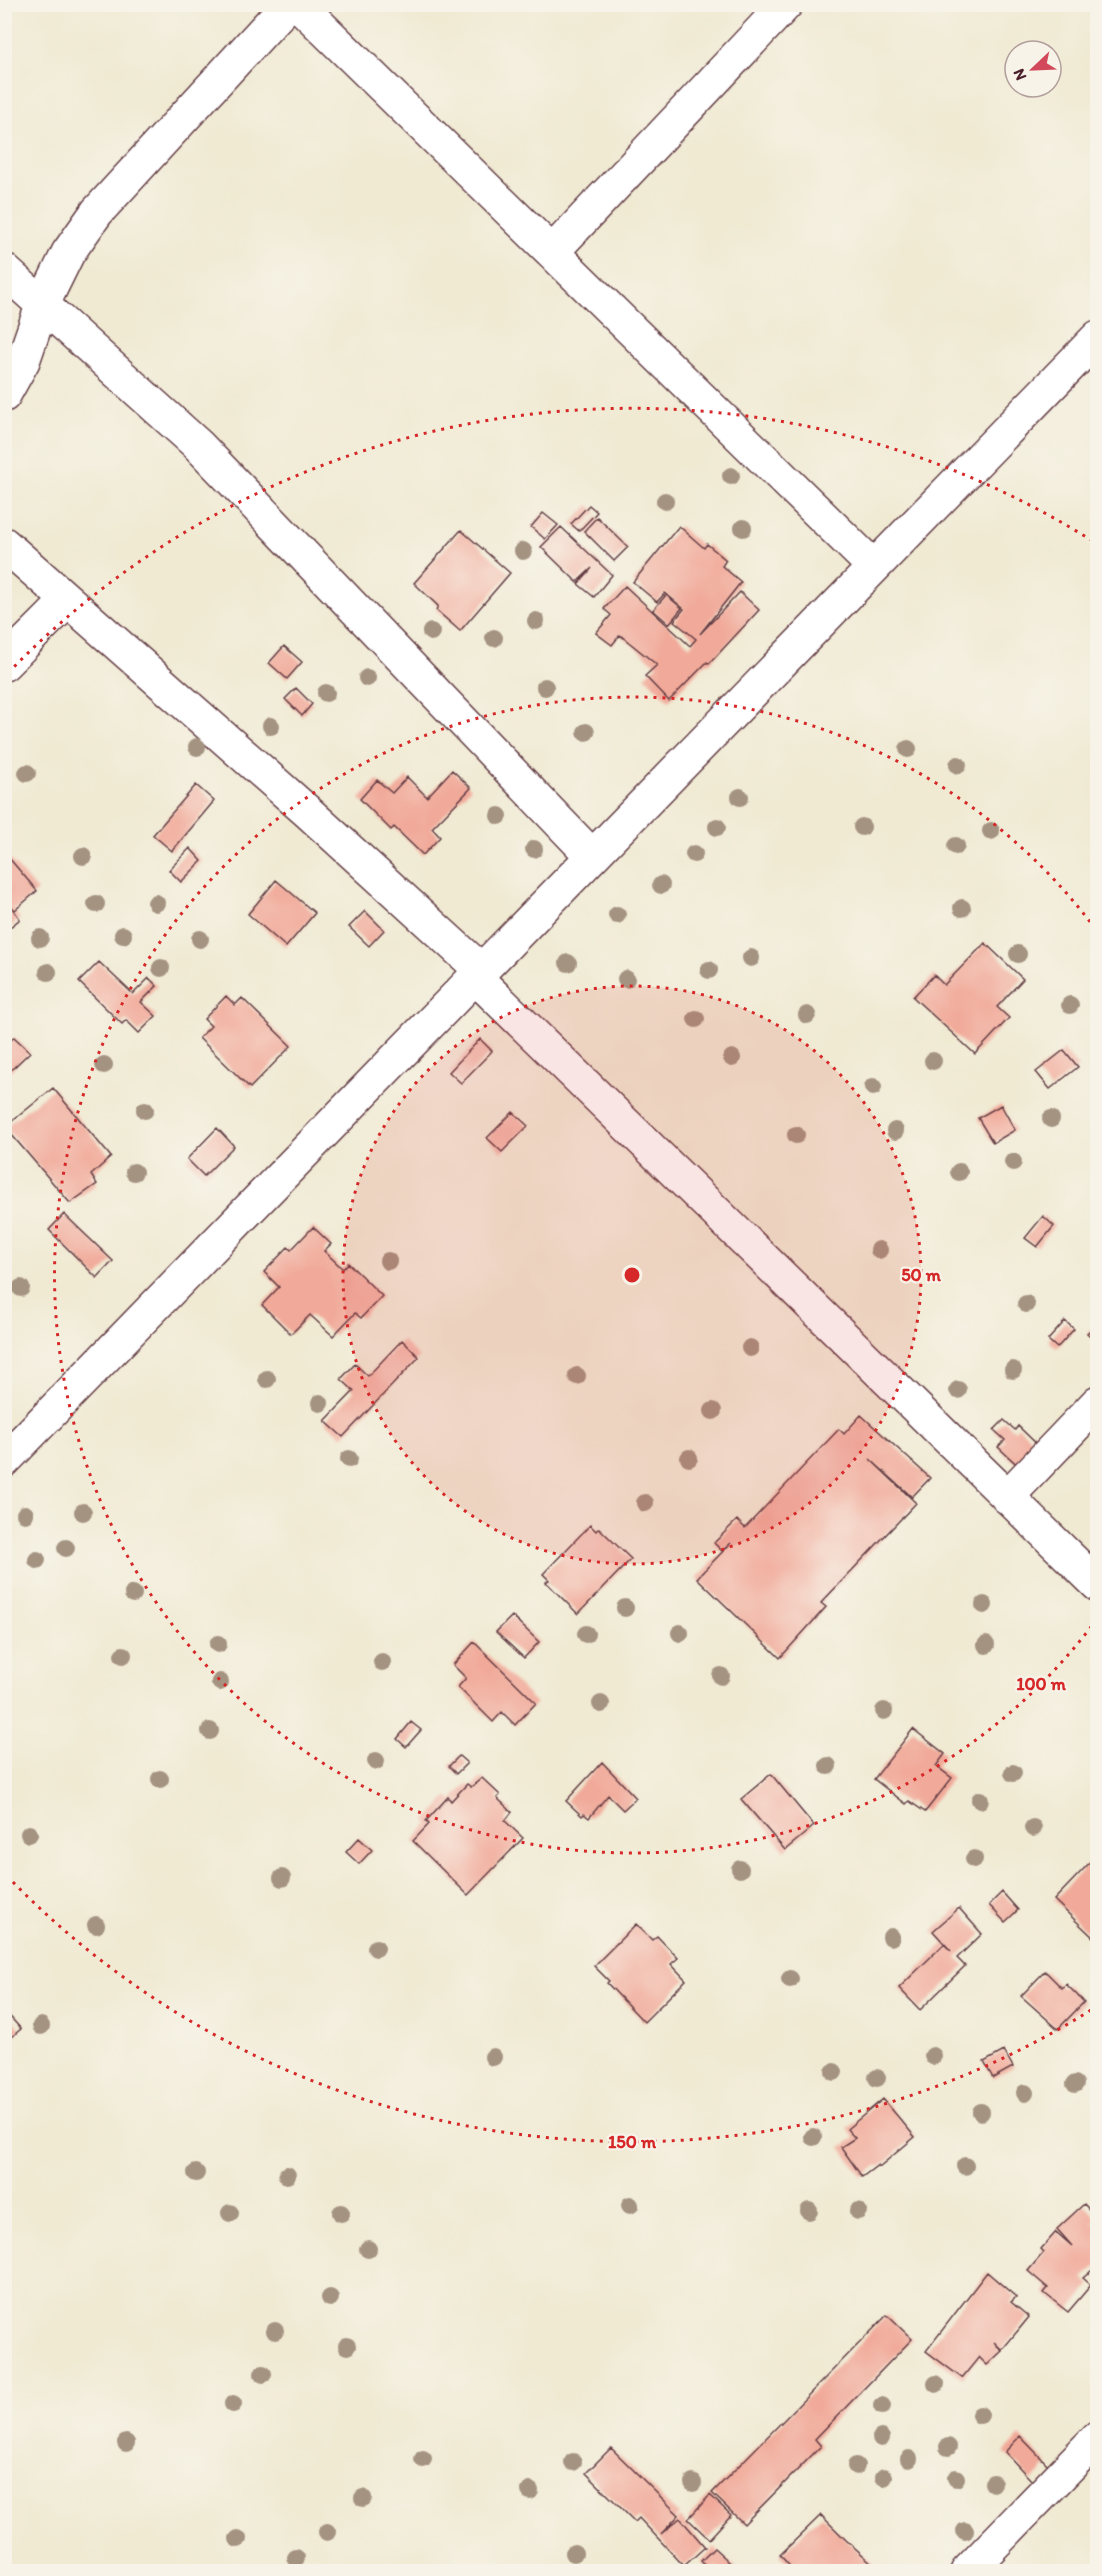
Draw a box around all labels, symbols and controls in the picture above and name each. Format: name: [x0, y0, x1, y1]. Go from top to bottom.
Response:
north arrow: [1003, 39, 1063, 99]
text: N: [1009, 66, 1031, 83]
text: 50 m: [901, 1264, 942, 1286]
centre of rings: [622, 1265, 642, 1285]
text: 100 m: [1016, 1673, 1067, 1695]
text: 150 m: [608, 2131, 657, 2153]

